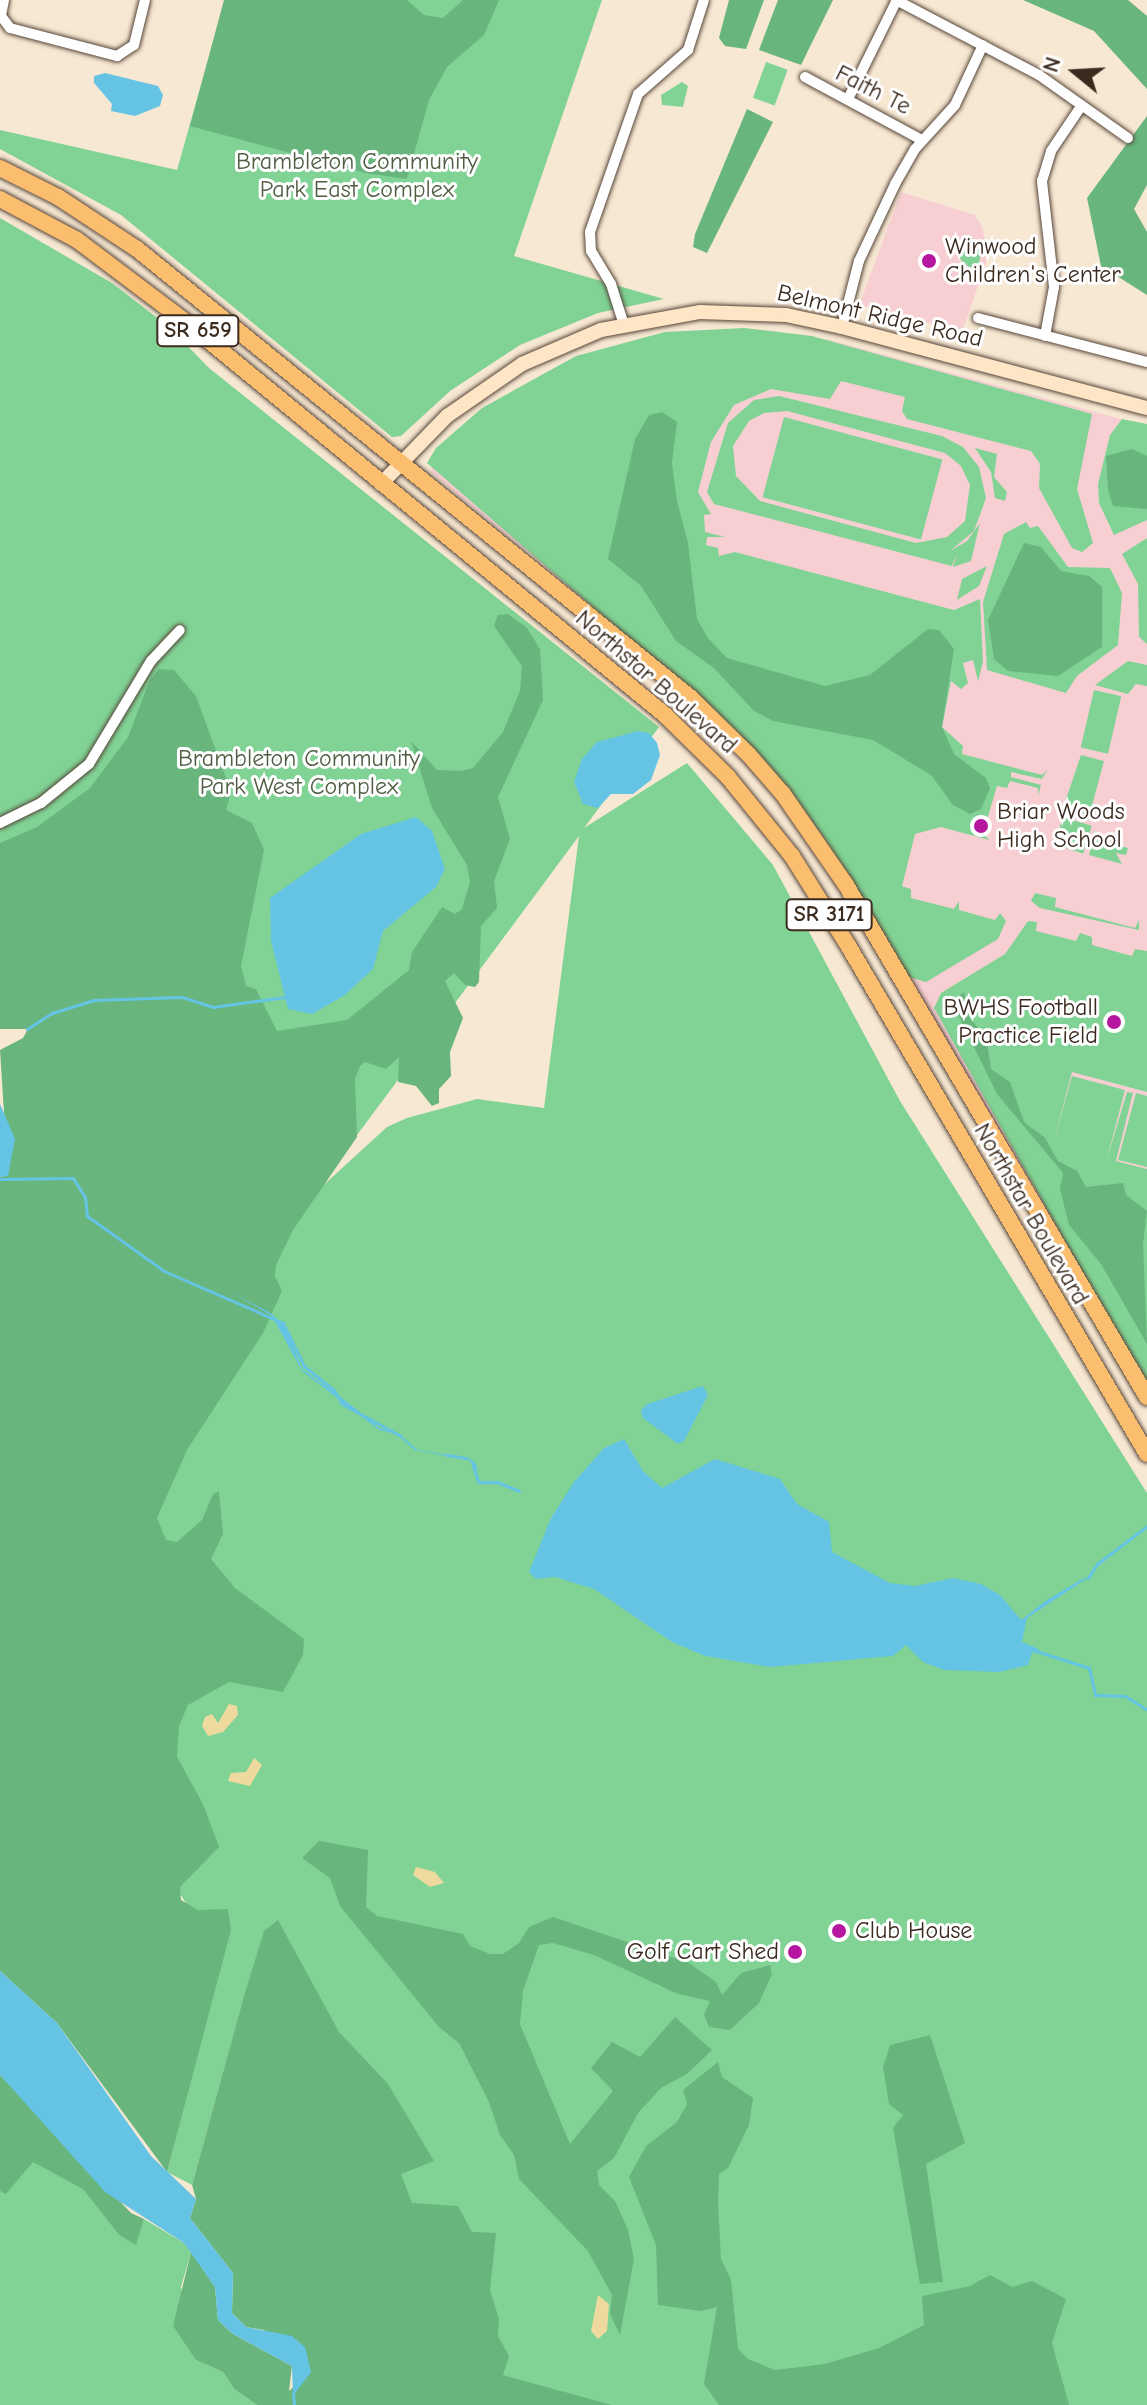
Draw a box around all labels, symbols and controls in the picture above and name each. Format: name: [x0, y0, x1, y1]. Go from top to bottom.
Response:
north arrow: [1035, 32, 1115, 112]
text: N: [1038, 54, 1067, 75]
street label: Faith Te: [831, 59, 915, 121]
park label: Brambleton Community Park East Complex: [236, 148, 478, 204]
place label: Winwood Children's Center: [945, 233, 1121, 289]
marker: Winwood Children's Center: [920, 252, 938, 270]
street label: Belmont Ridge Road: [774, 278, 986, 354]
road number: SR 659: [156, 313, 240, 349]
street label: Northstar Boulevard: [569, 604, 743, 760]
park label: Brambleton Community Park West Complex: [178, 745, 420, 801]
place label: Briar Woods High School: [997, 798, 1125, 854]
marker: Briar Woods High School: [972, 817, 990, 835]
road number: SR 3171: [785, 897, 873, 933]
place label: BWHS Football Practice Field: [943, 994, 1098, 1050]
marker: BWHS Football Practice Field: [1105, 1013, 1123, 1031]
street label: Northstar Boulevard: [967, 1118, 1095, 1310]
place label: Club House: [855, 1917, 972, 1945]
marker: Club House: [830, 1922, 848, 1940]
place label: Golf Cart Shed: [627, 1938, 779, 1966]
marker: Golf Cart Shed: [786, 1943, 804, 1961]

